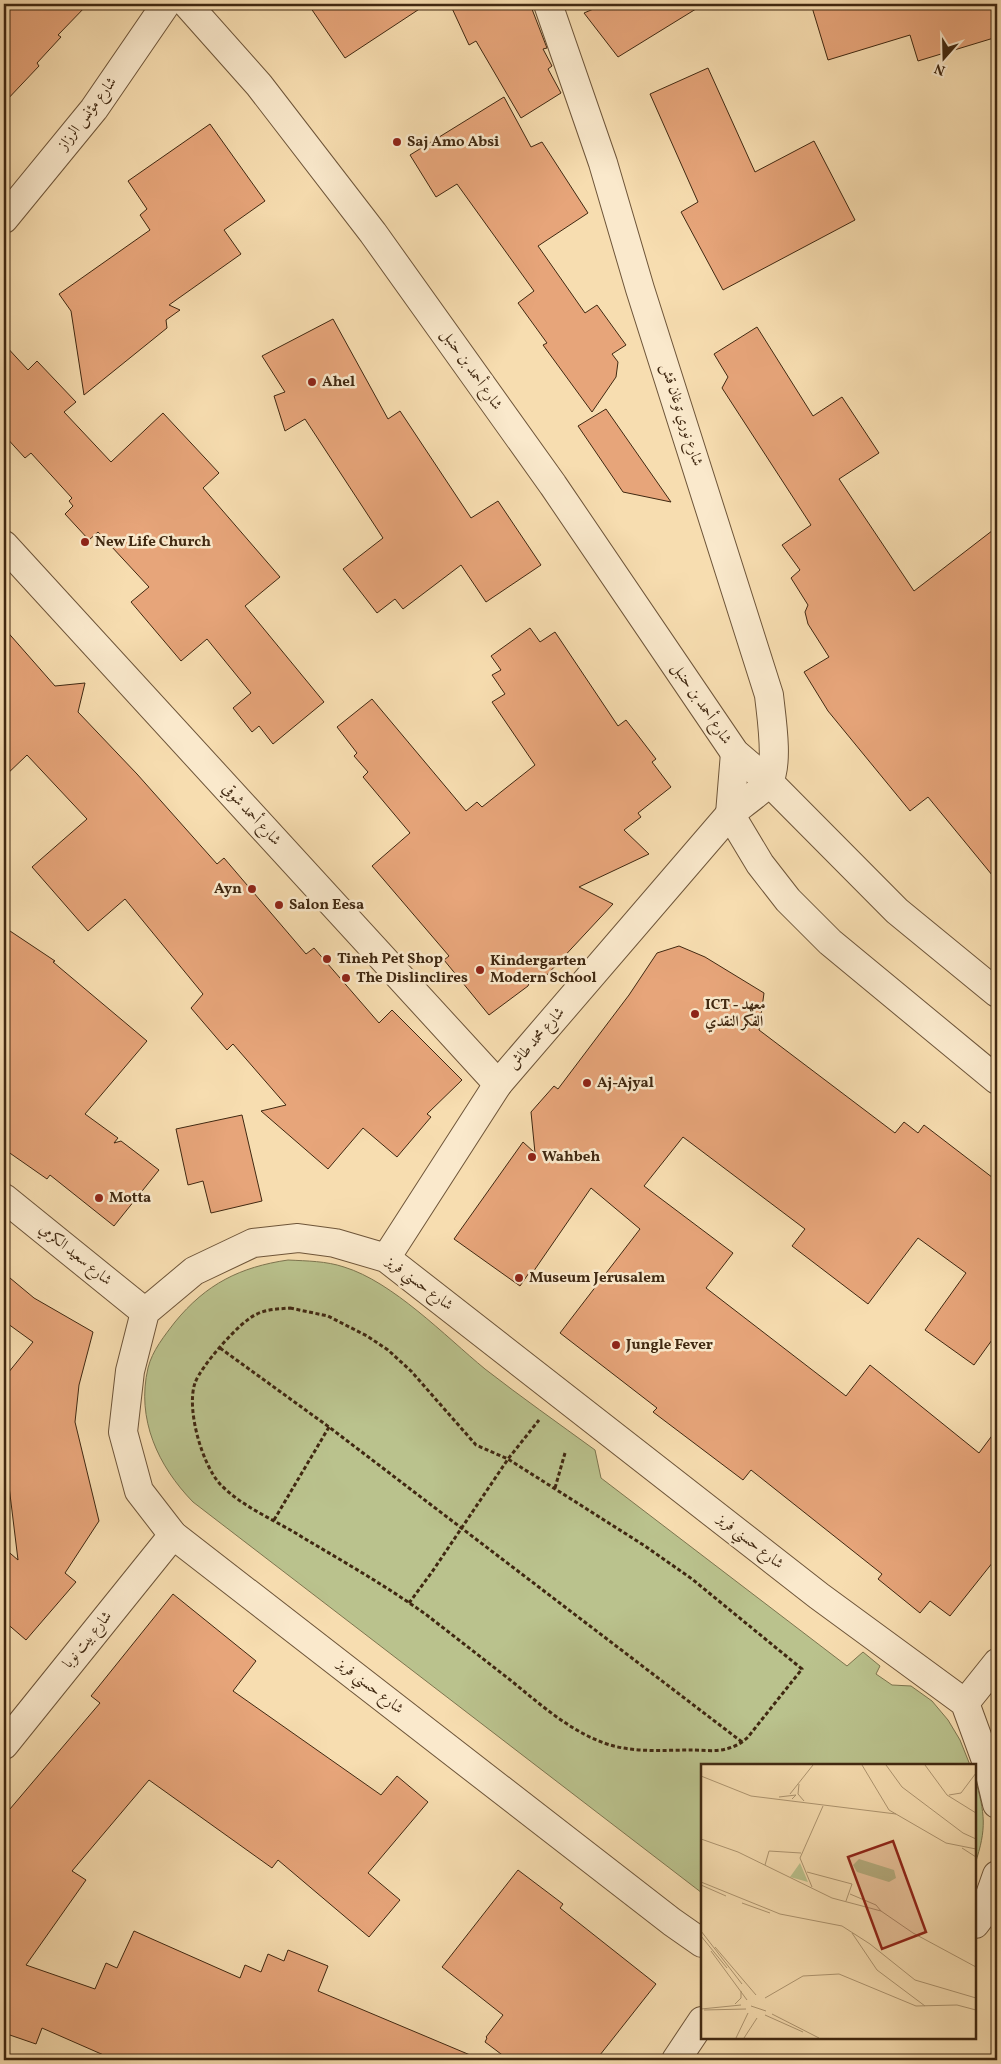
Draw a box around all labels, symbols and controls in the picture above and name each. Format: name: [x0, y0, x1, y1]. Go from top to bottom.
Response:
north arrow: [918, 32, 968, 82]
text: N: [932, 58, 948, 79]
street label: شارع مؤنس الرزاز: [52, 73, 123, 157]
place label: Saj Amo Absi: [407, 132, 499, 153]
marker: Saj Amo Absi: [391, 136, 403, 148]
street label: شارع أحمد بن حنبل: [434, 324, 508, 415]
street label: شارع نوري توغان قش: [654, 361, 708, 469]
place label: Ahel: [322, 372, 355, 393]
marker: Ahel: [306, 376, 318, 388]
place label: New Life Church: [95, 532, 211, 553]
marker: New Life Church: [79, 536, 91, 548]
street label: شارع أحمد بن حنبل: [665, 658, 738, 750]
street label: شارع أحمد شوقي: [216, 778, 287, 851]
place label: Ayn: [214, 879, 242, 900]
marker: Ayn: [246, 883, 258, 895]
place label: Salon Eesa: [289, 895, 364, 916]
marker: Salon Eesa: [273, 899, 285, 911]
place label: Tineh Pet Shop: [337, 949, 443, 970]
place label: Kindergarten Modern School: [490, 951, 597, 989]
marker: Tineh Pet Shop: [321, 953, 333, 965]
marker: Kindergarten Modern School: [474, 964, 486, 976]
place label: The Dislinclires: [356, 968, 468, 989]
marker: The Dislinclires: [340, 972, 352, 984]
place label: ICT - معهد الفكر النقدي: [705, 995, 766, 1033]
street label: شارع محمد طاش: [504, 1003, 571, 1076]
marker: ICT - معهد الفكر النقدي: [689, 1008, 701, 1020]
place label: Aj-Ajyal: [597, 1073, 654, 1094]
marker: Aj-Ajyal: [581, 1077, 593, 1089]
place label: Wahbeh: [542, 1147, 600, 1168]
marker: Wahbeh: [526, 1151, 538, 1163]
place label: Motta: [109, 1188, 151, 1209]
marker: Motta: [93, 1192, 105, 1204]
street label: شارع سعيد الكرمي: [33, 1219, 116, 1292]
street label: شارع حسني فريز: [378, 1251, 457, 1318]
place label: Museum Jerusalem: [529, 1268, 666, 1289]
marker: Museum Jerusalem: [513, 1272, 525, 1284]
place label: Jungle Fever: [625, 1335, 713, 1356]
marker: Jungle Fever: [610, 1339, 622, 1351]
street label: شارع حسني فريز: [710, 1508, 788, 1576]
street label: شارع بيت نوبا: [58, 1607, 118, 1674]
street label: شارع حسني فريز: [330, 1653, 408, 1721]
inset map: [701, 1764, 976, 2039]

